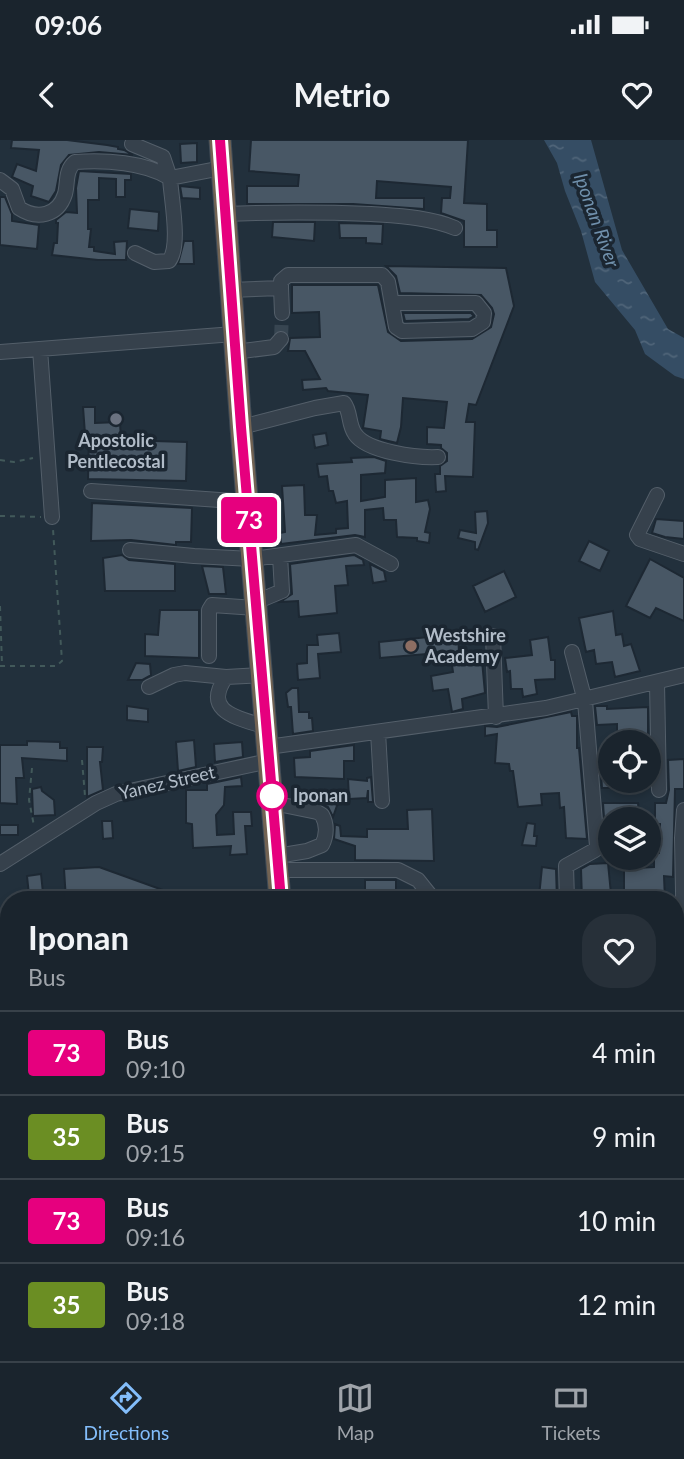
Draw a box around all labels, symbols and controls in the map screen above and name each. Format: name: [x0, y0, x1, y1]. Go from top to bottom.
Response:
text: 09:06: [35, 9, 102, 41]
text: Metrio: [293, 75, 391, 114]
icon: back: [28, 76, 66, 114]
icon: heart: [618, 76, 656, 114]
water label: Iponan River: [570, 169, 625, 271]
marker: Apostolic Pentlecostal: [108, 411, 124, 427]
place label: Apostolic Pentlecostal: [67, 429, 165, 472]
line badge: 73: [218, 497, 280, 543]
text: 73: [235, 505, 263, 534]
place label: Westshire Academy: [424, 624, 506, 667]
marker: Westshire Academy: [403, 638, 419, 654]
map controls: [598, 730, 661, 870]
button: locate: [598, 730, 661, 793]
street label: Yanez Street: [117, 760, 217, 804]
marker: Iponan: [257, 781, 287, 811]
place label: Iponan: [293, 784, 348, 806]
button: layers: [598, 807, 661, 870]
button: heart: [582, 914, 656, 988]
text: Iponan: [28, 917, 129, 957]
text: Bus: [28, 963, 65, 991]
text: Bus: [126, 1023, 169, 1055]
text: 4 min: [592, 1037, 656, 1069]
text: 73: [53, 1038, 80, 1067]
text: 09:10: [126, 1055, 185, 1083]
text: Bus: [126, 1107, 169, 1139]
text: 9 min: [592, 1121, 656, 1153]
text: 35: [53, 1122, 80, 1151]
text: 09:15: [126, 1139, 185, 1167]
text: Bus: [126, 1191, 169, 1223]
text: 10 min: [577, 1205, 656, 1237]
text: 73: [53, 1206, 80, 1235]
text: 09:16: [126, 1223, 185, 1251]
text: Bus: [126, 1275, 169, 1307]
text: 12 min: [577, 1289, 656, 1321]
text: 35: [53, 1290, 80, 1319]
text: 09:18: [126, 1307, 185, 1335]
tab: Directions: [84, 1379, 169, 1444]
tab: Map: [336, 1379, 374, 1444]
tab: Tickets: [542, 1379, 600, 1444]

